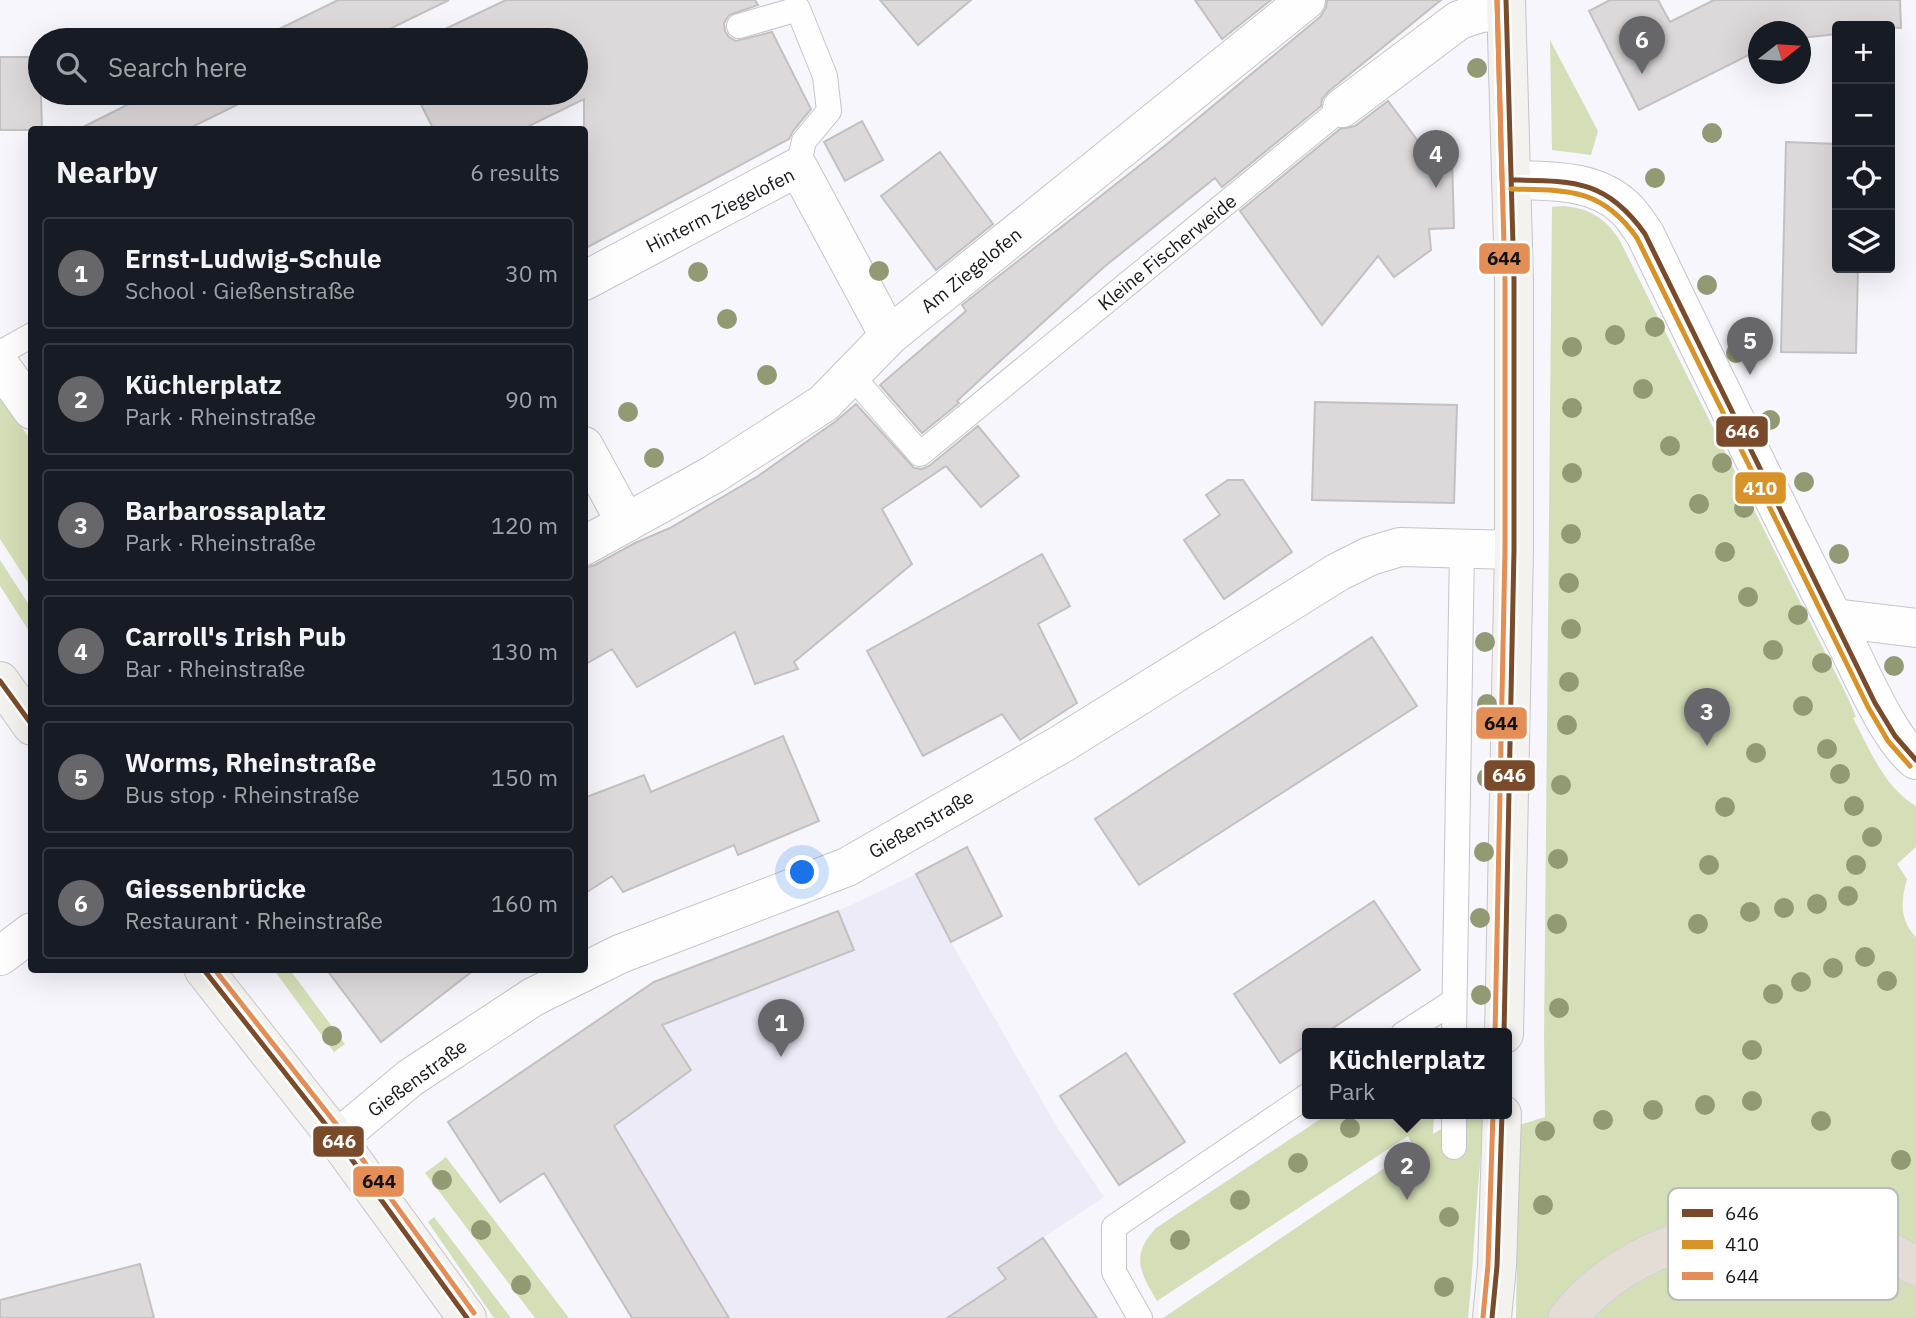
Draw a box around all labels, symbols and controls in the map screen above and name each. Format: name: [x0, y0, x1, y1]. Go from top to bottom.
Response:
pin: 6: [1619, 16, 1665, 74]
north arrow: [1748, 21, 1811, 84]
map controls: [1832, 21, 1895, 273]
button: +: [1832, 21, 1895, 84]
search box: [28, 28, 588, 105]
icon: search: [52, 48, 90, 86]
text: Search here: [108, 50, 247, 84]
button: −: [1832, 84, 1895, 147]
pin: 4: [1413, 130, 1459, 188]
button: locate: [1832, 147, 1895, 210]
text: Nearby: [56, 152, 158, 191]
text: 6 results: [470, 157, 560, 187]
street label: Hinterm Ziegelofen: [642, 162, 798, 258]
street label: Kleine Fischerweide: [1093, 189, 1241, 315]
button: layers: [1832, 210, 1895, 273]
street label: Am Ziegelofen: [916, 222, 1026, 318]
text: Ernst-Ludwig-Schule: [125, 241, 382, 275]
line badge: 644: [1478, 242, 1531, 275]
text: 644: [1487, 246, 1521, 270]
text: 1: [74, 258, 88, 288]
text: 30 m: [505, 258, 558, 288]
text: School · Gießenstraße: [125, 275, 355, 305]
pin: 5: [1727, 317, 1773, 375]
text: Küchlerplatz: [125, 367, 282, 401]
text: 2: [74, 384, 88, 414]
text: 90 m: [505, 384, 558, 414]
text: Park · Rheinstraße: [125, 401, 316, 431]
line badge: 646: [1715, 415, 1769, 448]
text: 646: [1725, 419, 1759, 443]
line badge: 410: [1734, 471, 1787, 505]
text: 410: [1743, 476, 1777, 500]
text: Barbarossaplatz: [125, 493, 326, 527]
text: 3: [74, 510, 88, 540]
text: 120 m: [491, 510, 558, 540]
text: Park · Rheinstraße: [125, 527, 316, 557]
text: Carroll's Irish Pub: [125, 619, 346, 653]
text: 4: [74, 636, 88, 666]
text: 130 m: [491, 636, 558, 666]
text: Bar · Rheinstraße: [125, 653, 305, 683]
pin: 3: [1684, 688, 1730, 746]
line badge: 644: [1475, 706, 1528, 740]
text: 644: [1484, 711, 1518, 735]
text: Worms, Rheinstraße: [125, 745, 376, 779]
line badge: 646: [1483, 759, 1536, 792]
text: 5: [74, 762, 88, 792]
text: 150 m: [491, 762, 558, 792]
text: 646: [1492, 763, 1526, 787]
text: Bus stop · Rheinstraße: [125, 779, 360, 809]
street label: Gießenstraße: [864, 784, 978, 864]
your location: [785, 855, 819, 889]
text: Giessenbrücke: [125, 871, 306, 905]
text: 6: [74, 888, 88, 918]
text: 160 m: [491, 888, 558, 918]
text: Restaurant · Rheinstraße: [125, 905, 383, 935]
pin: 1: [758, 999, 804, 1057]
popup: [1302, 1028, 1512, 1119]
street label: Gießenstraße: [363, 1034, 471, 1122]
text: Küchlerplatz: [1329, 1042, 1485, 1076]
text: Park: [1329, 1076, 1375, 1106]
line badge: 646: [312, 1125, 365, 1158]
text: 646: [322, 1129, 356, 1153]
pin: 2: [1384, 1142, 1430, 1200]
line badge: 644: [352, 1165, 405, 1198]
text: 644: [362, 1169, 396, 1193]
legend: [1668, 1188, 1898, 1300]
text: 646: [1725, 1201, 1759, 1225]
text: 410: [1725, 1232, 1759, 1256]
text: 644: [1725, 1264, 1759, 1288]

